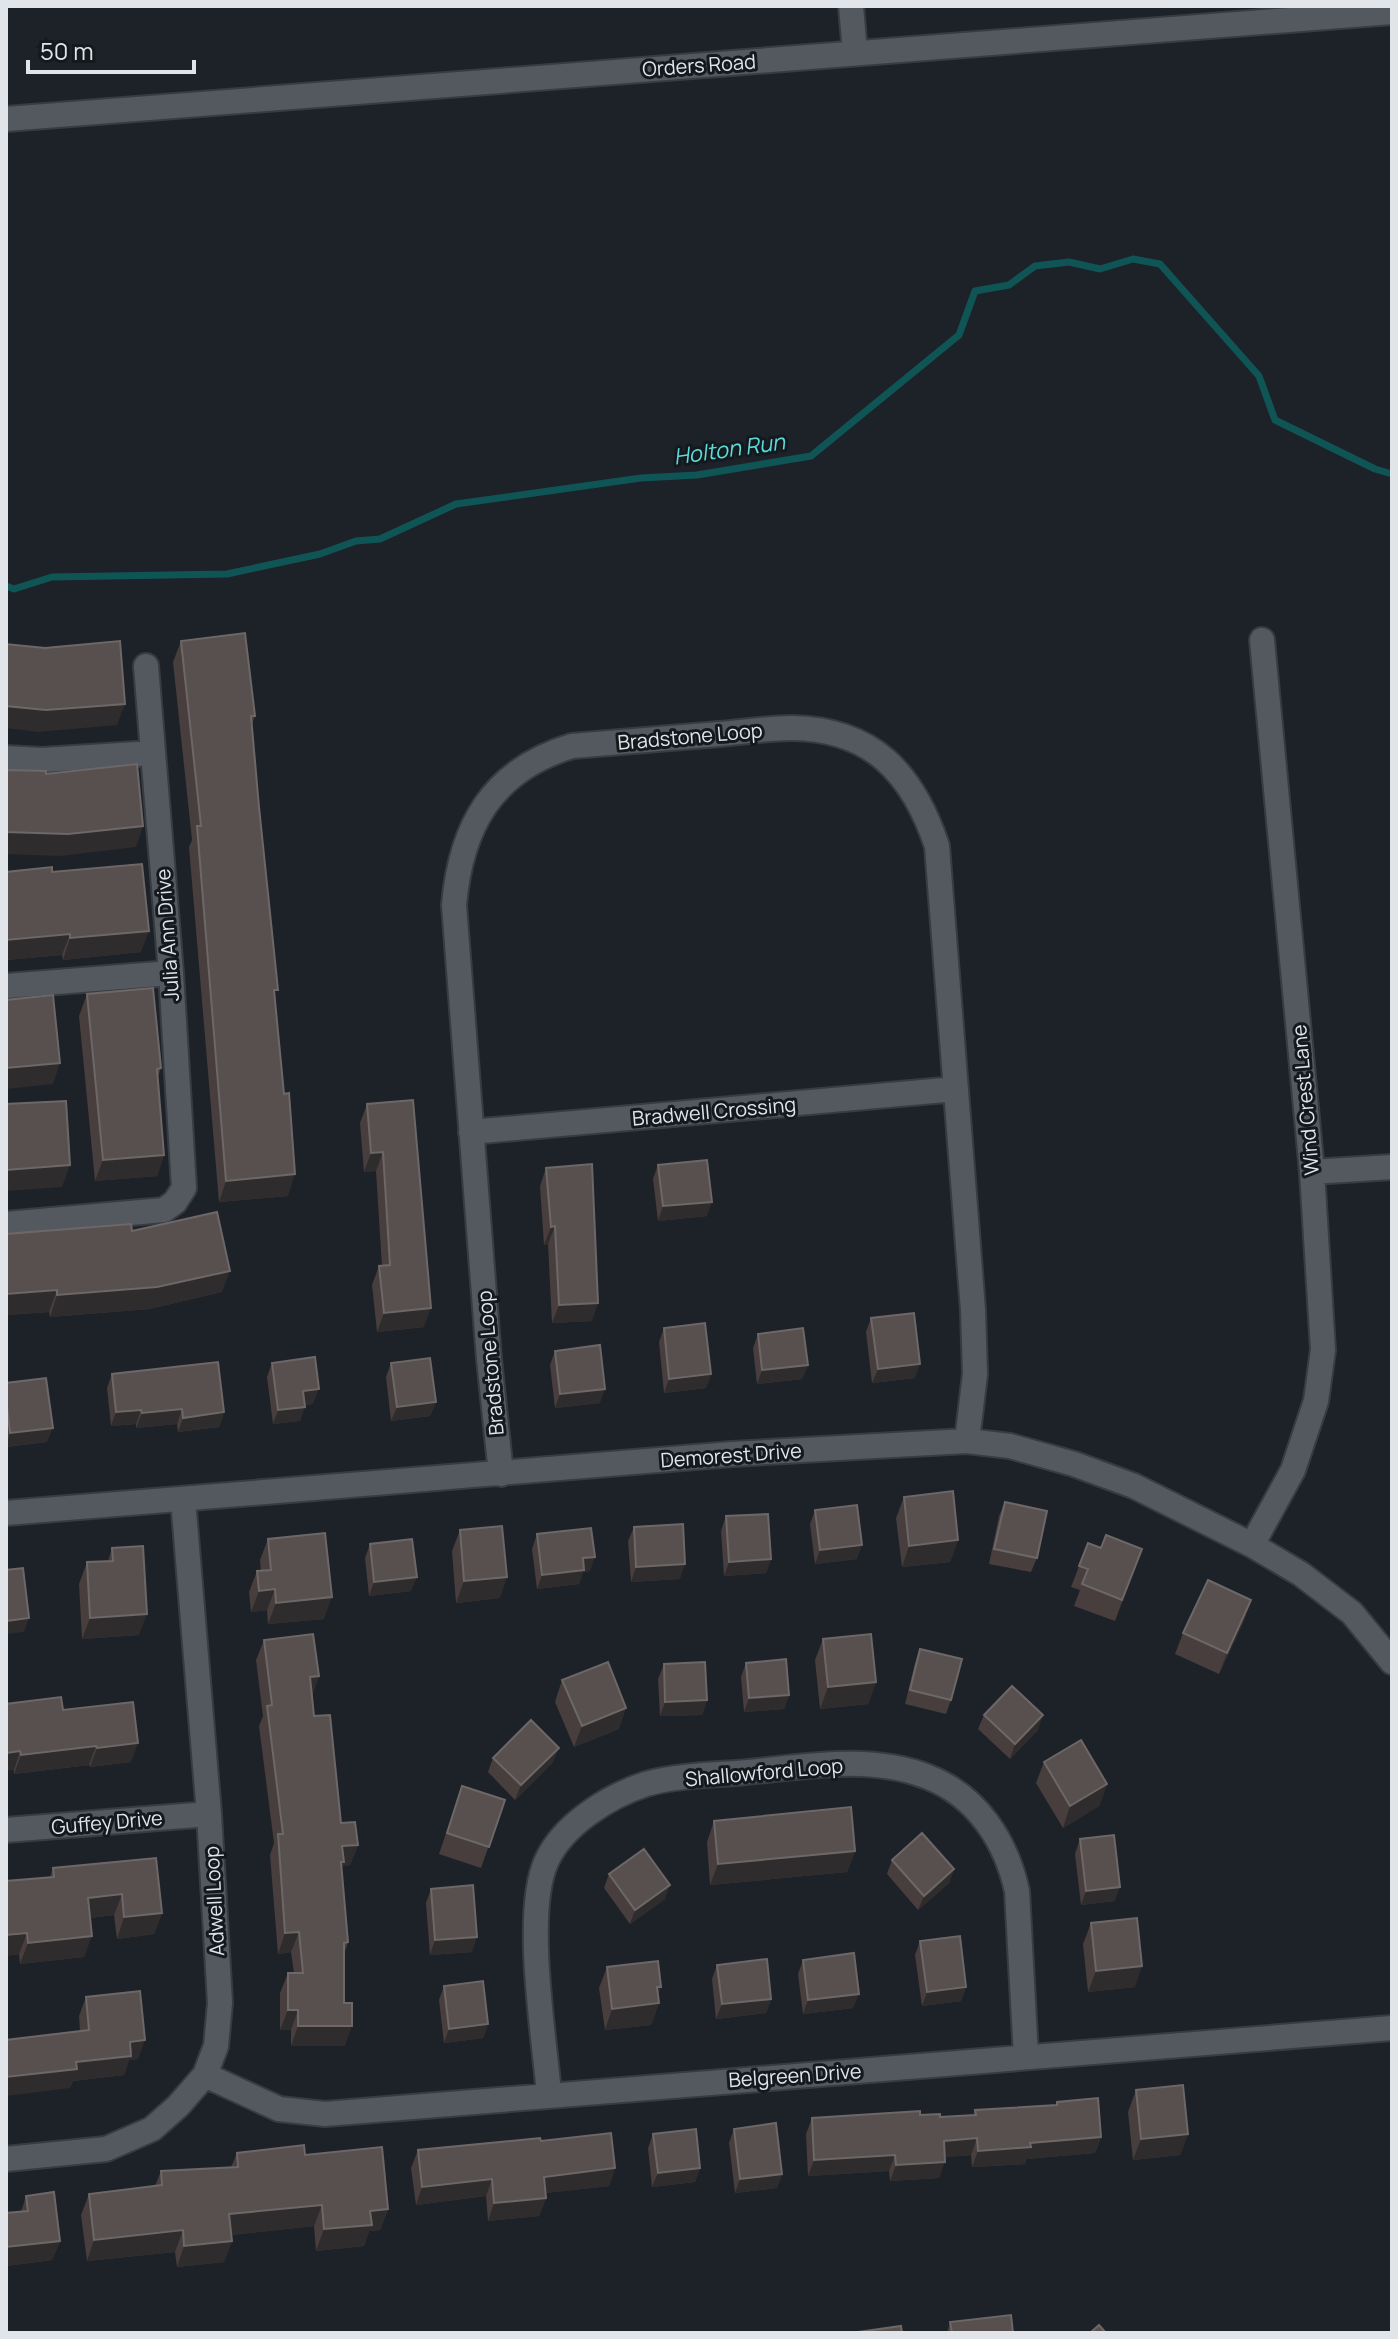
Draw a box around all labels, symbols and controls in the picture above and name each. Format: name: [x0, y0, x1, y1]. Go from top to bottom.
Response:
scale bar: [28, 24, 194, 74]
text: 50 m: [40, 34, 94, 67]
street label: Orders Road: [641, 48, 757, 82]
water label: Holton Run: [671, 426, 787, 472]
street label: Bradstone Loop: [617, 716, 764, 756]
street label: Julia Ann Drive: [149, 868, 185, 1002]
street label: Wind Crest Lane: [1285, 1024, 1325, 1176]
street label: Bradwell Crossing: [631, 1090, 797, 1132]
street label: Bradstone Loop: [470, 1289, 510, 1436]
street label: Demorest Drive: [659, 1437, 803, 1473]
street label: Shallowford Loop: [684, 1752, 844, 1792]
street label: Guffey Drive: [50, 1804, 164, 1840]
street label: Adwell Loop: [198, 1845, 230, 1957]
street label: Belgreen Drive: [728, 2057, 862, 2093]

